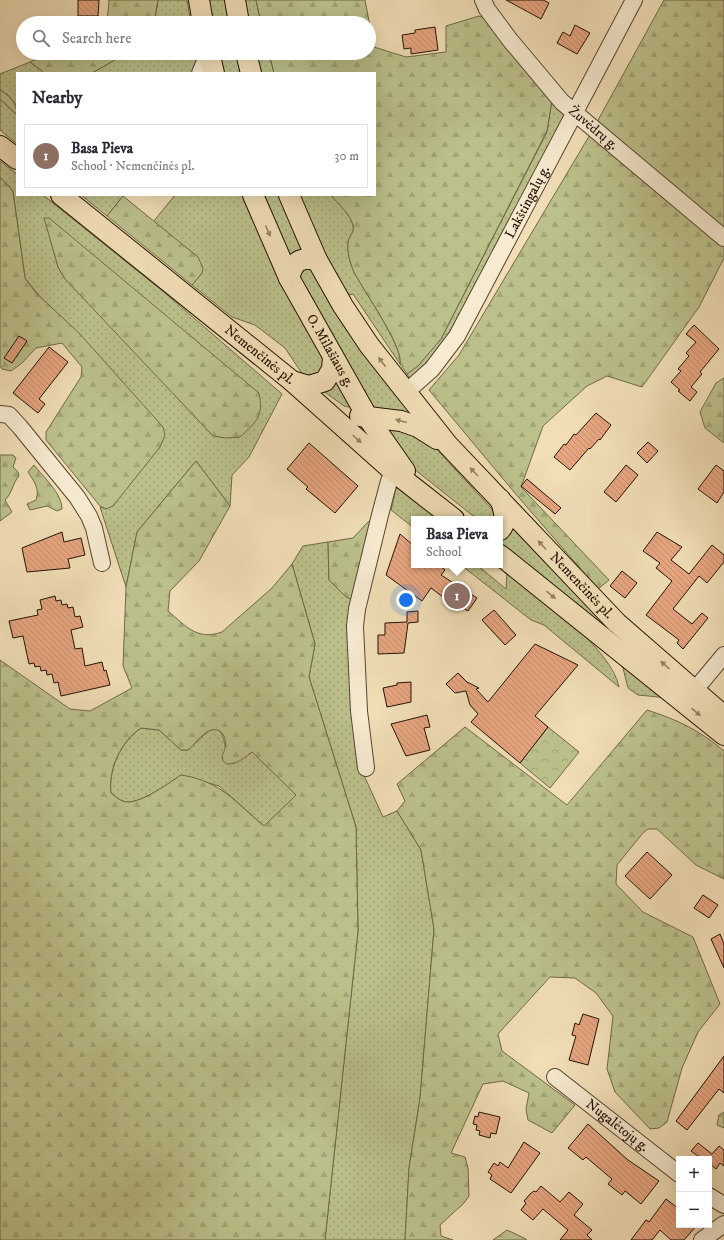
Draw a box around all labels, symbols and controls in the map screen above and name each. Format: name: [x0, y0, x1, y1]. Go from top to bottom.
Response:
search box: [16, 16, 376, 60]
icon: search: [30, 27, 52, 49]
text: Search here: [62, 29, 131, 48]
text: Nearby: [32, 87, 82, 109]
street label: Žuvėdrų g.: [564, 102, 622, 154]
text: Basa Pieva: [71, 139, 133, 158]
text: 1: [44, 148, 48, 164]
text: 30 m: [335, 148, 359, 164]
text: School · Nemenčinės pl.: [71, 158, 195, 174]
street label: Lakštingalų g.: [501, 162, 554, 242]
one-way arrow: [265, 226, 271, 237]
street label: O. Milašiaus g.: [302, 311, 358, 391]
street label: Nemenčinės pl.: [221, 321, 299, 389]
one-way arrow: [378, 357, 386, 368]
one-way arrow: [395, 418, 407, 424]
one-way arrow: [352, 434, 362, 444]
one-way arrow: [469, 467, 479, 477]
popup: [411, 516, 503, 568]
text: Basa Pieva: [426, 525, 488, 544]
one-way arrow: [538, 540, 547, 549]
text: School: [426, 544, 462, 560]
street label: Nemenčinės pl.: [546, 549, 618, 623]
pin: 1: [444, 581, 470, 611]
your location: [396, 590, 416, 610]
one-way arrow: [545, 591, 556, 600]
one-way arrow: [659, 661, 670, 670]
one-way arrow: [690, 707, 701, 716]
street label: Nugalėtojų g.: [582, 1095, 652, 1156]
map controls: [676, 1156, 712, 1228]
button: +: [676, 1156, 712, 1192]
button: −: [676, 1192, 712, 1228]

